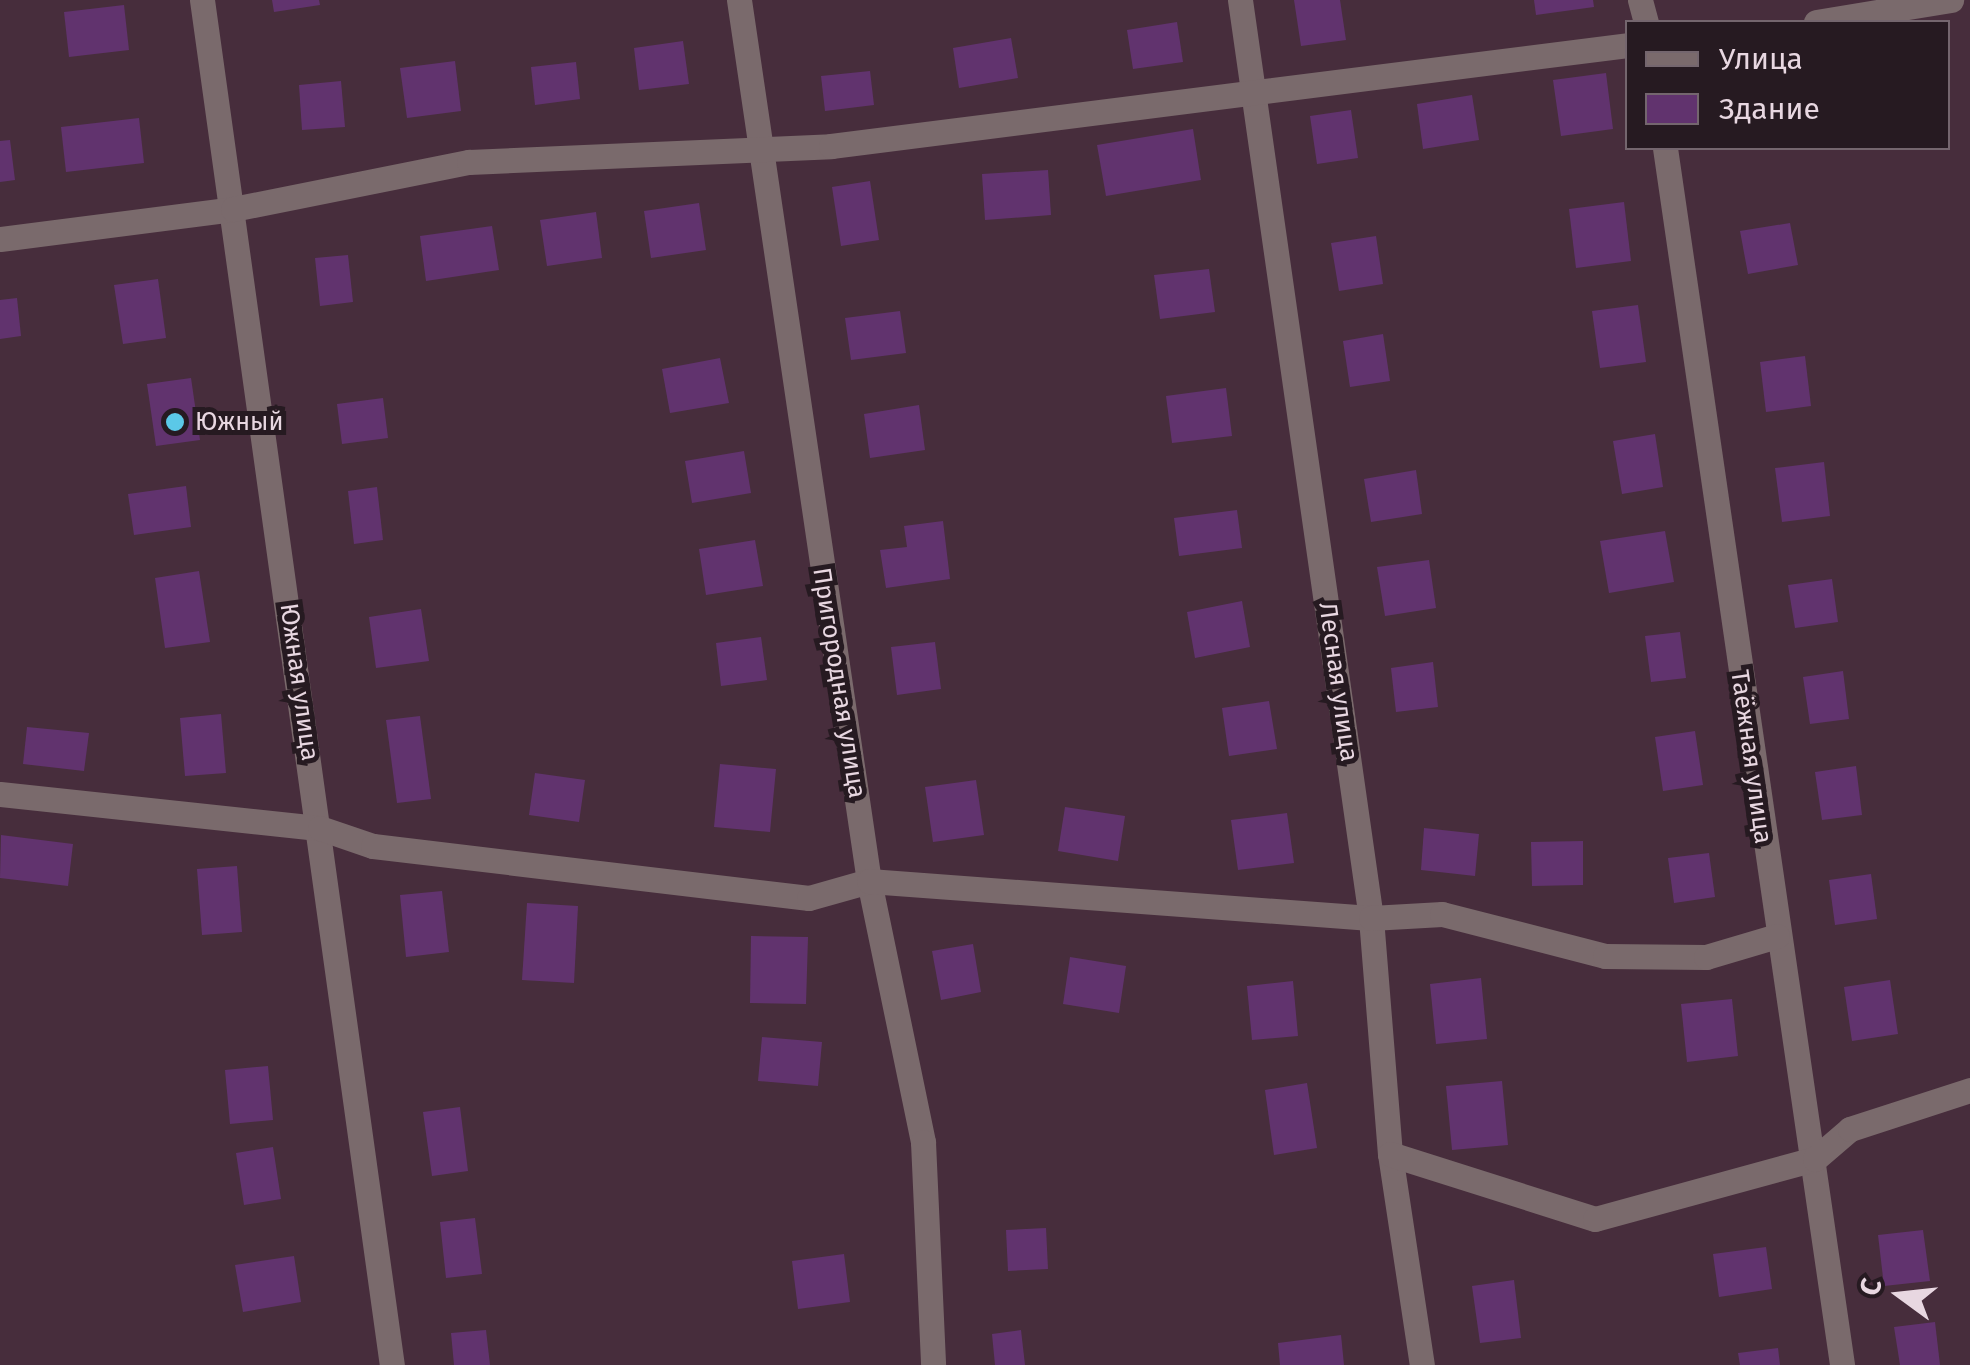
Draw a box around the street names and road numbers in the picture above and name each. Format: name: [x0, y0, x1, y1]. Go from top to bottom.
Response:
street label: Пригородная улица: [806, 566, 872, 800]
street label: Лесная улица: [1312, 600, 1364, 764]
street label: Южная улица: [273, 601, 325, 763]
street label: Таёжная улица: [1724, 668, 1778, 846]

